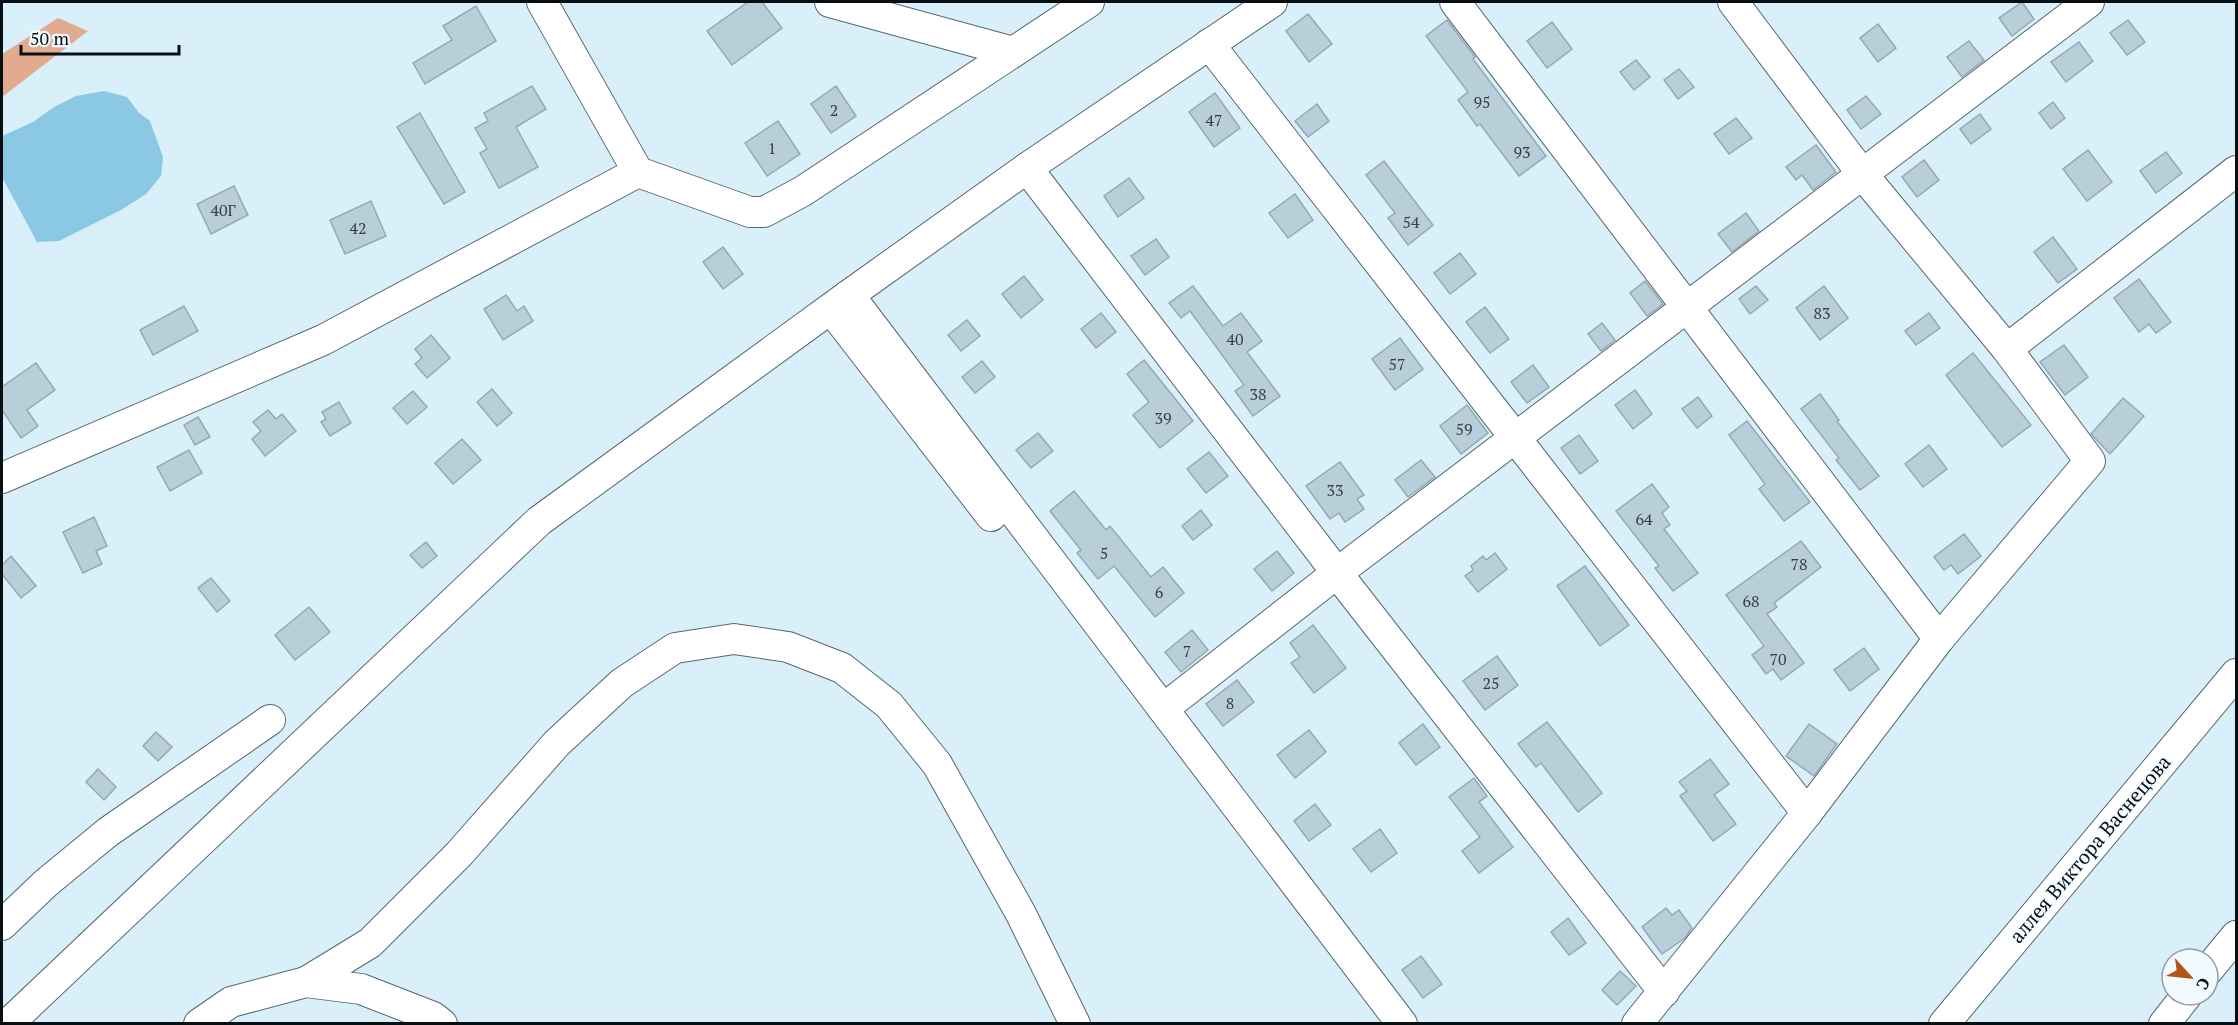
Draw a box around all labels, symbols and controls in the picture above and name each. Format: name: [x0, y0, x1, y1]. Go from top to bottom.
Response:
scale bar: [21, 18, 178, 56]
text: 50 m: [30, 26, 70, 50]
house number: 95: [1473, 91, 1491, 113]
house number: 2: [830, 99, 838, 121]
house number: 47: [1205, 109, 1223, 131]
house number: 1: [768, 137, 776, 159]
house number: 93: [1513, 141, 1531, 163]
house number: 40Г: [210, 199, 236, 221]
house number: 54: [1402, 211, 1420, 233]
house number: 42: [349, 217, 367, 239]
house number: 83: [1813, 302, 1831, 324]
house number: 40: [1226, 328, 1244, 350]
house number: 57: [1388, 353, 1406, 375]
house number: 38: [1249, 383, 1267, 405]
house number: 39: [1154, 407, 1172, 429]
house number: 59: [1455, 418, 1473, 440]
house number: 33: [1326, 479, 1344, 501]
house number: 64: [1635, 508, 1653, 530]
house number: 5: [1100, 542, 1108, 564]
house number: 78: [1790, 553, 1808, 575]
house number: 6: [1155, 581, 1164, 603]
house number: 68: [1742, 590, 1760, 612]
house number: 7: [1183, 640, 1191, 662]
house number: 70: [1769, 648, 1787, 670]
house number: 25: [1482, 672, 1500, 694]
house number: 8: [1226, 692, 1234, 714]
street label: аллея Виктора Васнецова: [2003, 749, 2176, 948]
north arrow: [2160, 947, 2220, 1007]
text: С: [2191, 974, 2216, 993]

